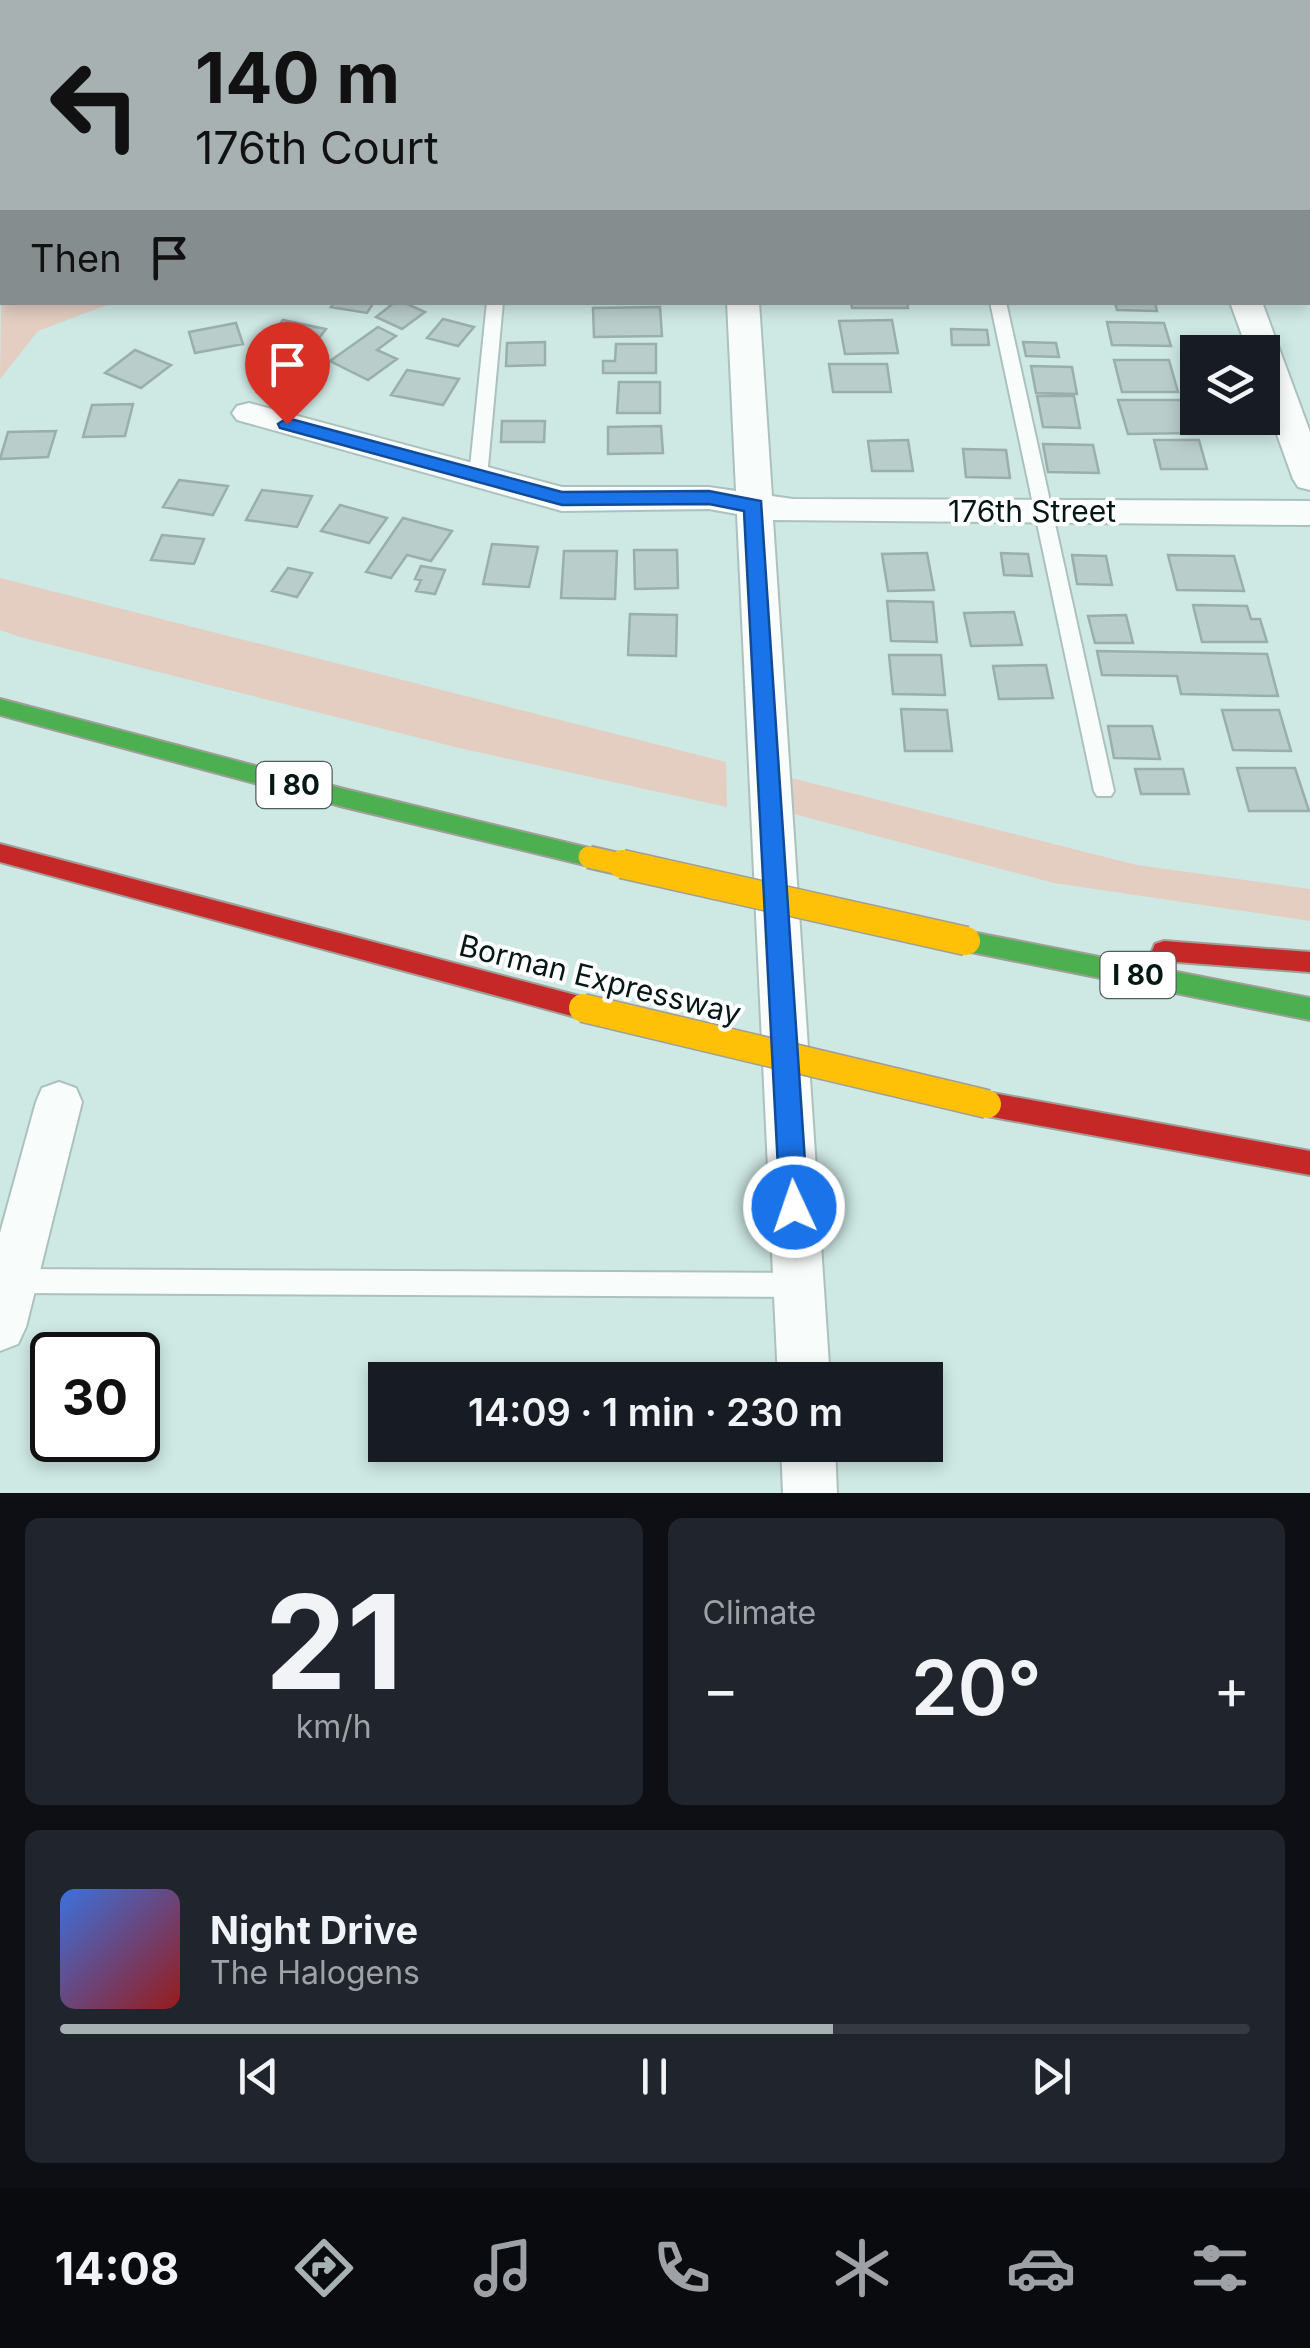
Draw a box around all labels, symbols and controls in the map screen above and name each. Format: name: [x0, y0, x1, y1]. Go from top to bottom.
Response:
text: 140 m: [195, 35, 400, 120]
icon: left: [30, 40, 160, 170]
text: 176th Court: [195, 120, 439, 175]
icon: arrive: [142, 230, 197, 285]
text: Then: [30, 235, 122, 281]
pin: [245, 322, 330, 425]
map controls: [1180, 335, 1280, 435]
button: layers: [1180, 335, 1280, 435]
icon: arrive: [260, 337, 315, 392]
street label: 176th Street: [948, 493, 1116, 529]
road number: I 80: [256, 762, 332, 808]
street label: Borman Expressway: [456, 927, 745, 1032]
road number: I 80: [1100, 952, 1176, 998]
position arrow: [742, 1155, 846, 1259]
speed limit sign: 30: [30, 1332, 160, 1462]
text: 14:09 · 1 min · 230 m: [468, 1389, 843, 1435]
text: 21: [265, 1563, 403, 1720]
text: Climate: [703, 1593, 816, 1632]
text: 20°: [911, 1642, 1042, 1733]
text: −: [703, 1656, 739, 1722]
text: +: [1214, 1656, 1250, 1722]
text: km/h: [296, 1707, 372, 1746]
text: Night Drive: [210, 1907, 418, 1953]
text: The Halogens: [210, 1953, 420, 1992]
icon: previous: [231, 2049, 286, 2104]
icon: pause: [627, 2049, 682, 2104]
icon: next: [1024, 2049, 1079, 2104]
icon: directions: [289, 2233, 359, 2303]
icon: music: [468, 2233, 538, 2303]
icon: phone: [647, 2233, 717, 2303]
icon: climate: [827, 2233, 897, 2303]
icon: car: [1006, 2233, 1076, 2303]
icon: filters: [1185, 2233, 1255, 2303]
text: 14:08: [55, 2241, 179, 2296]

